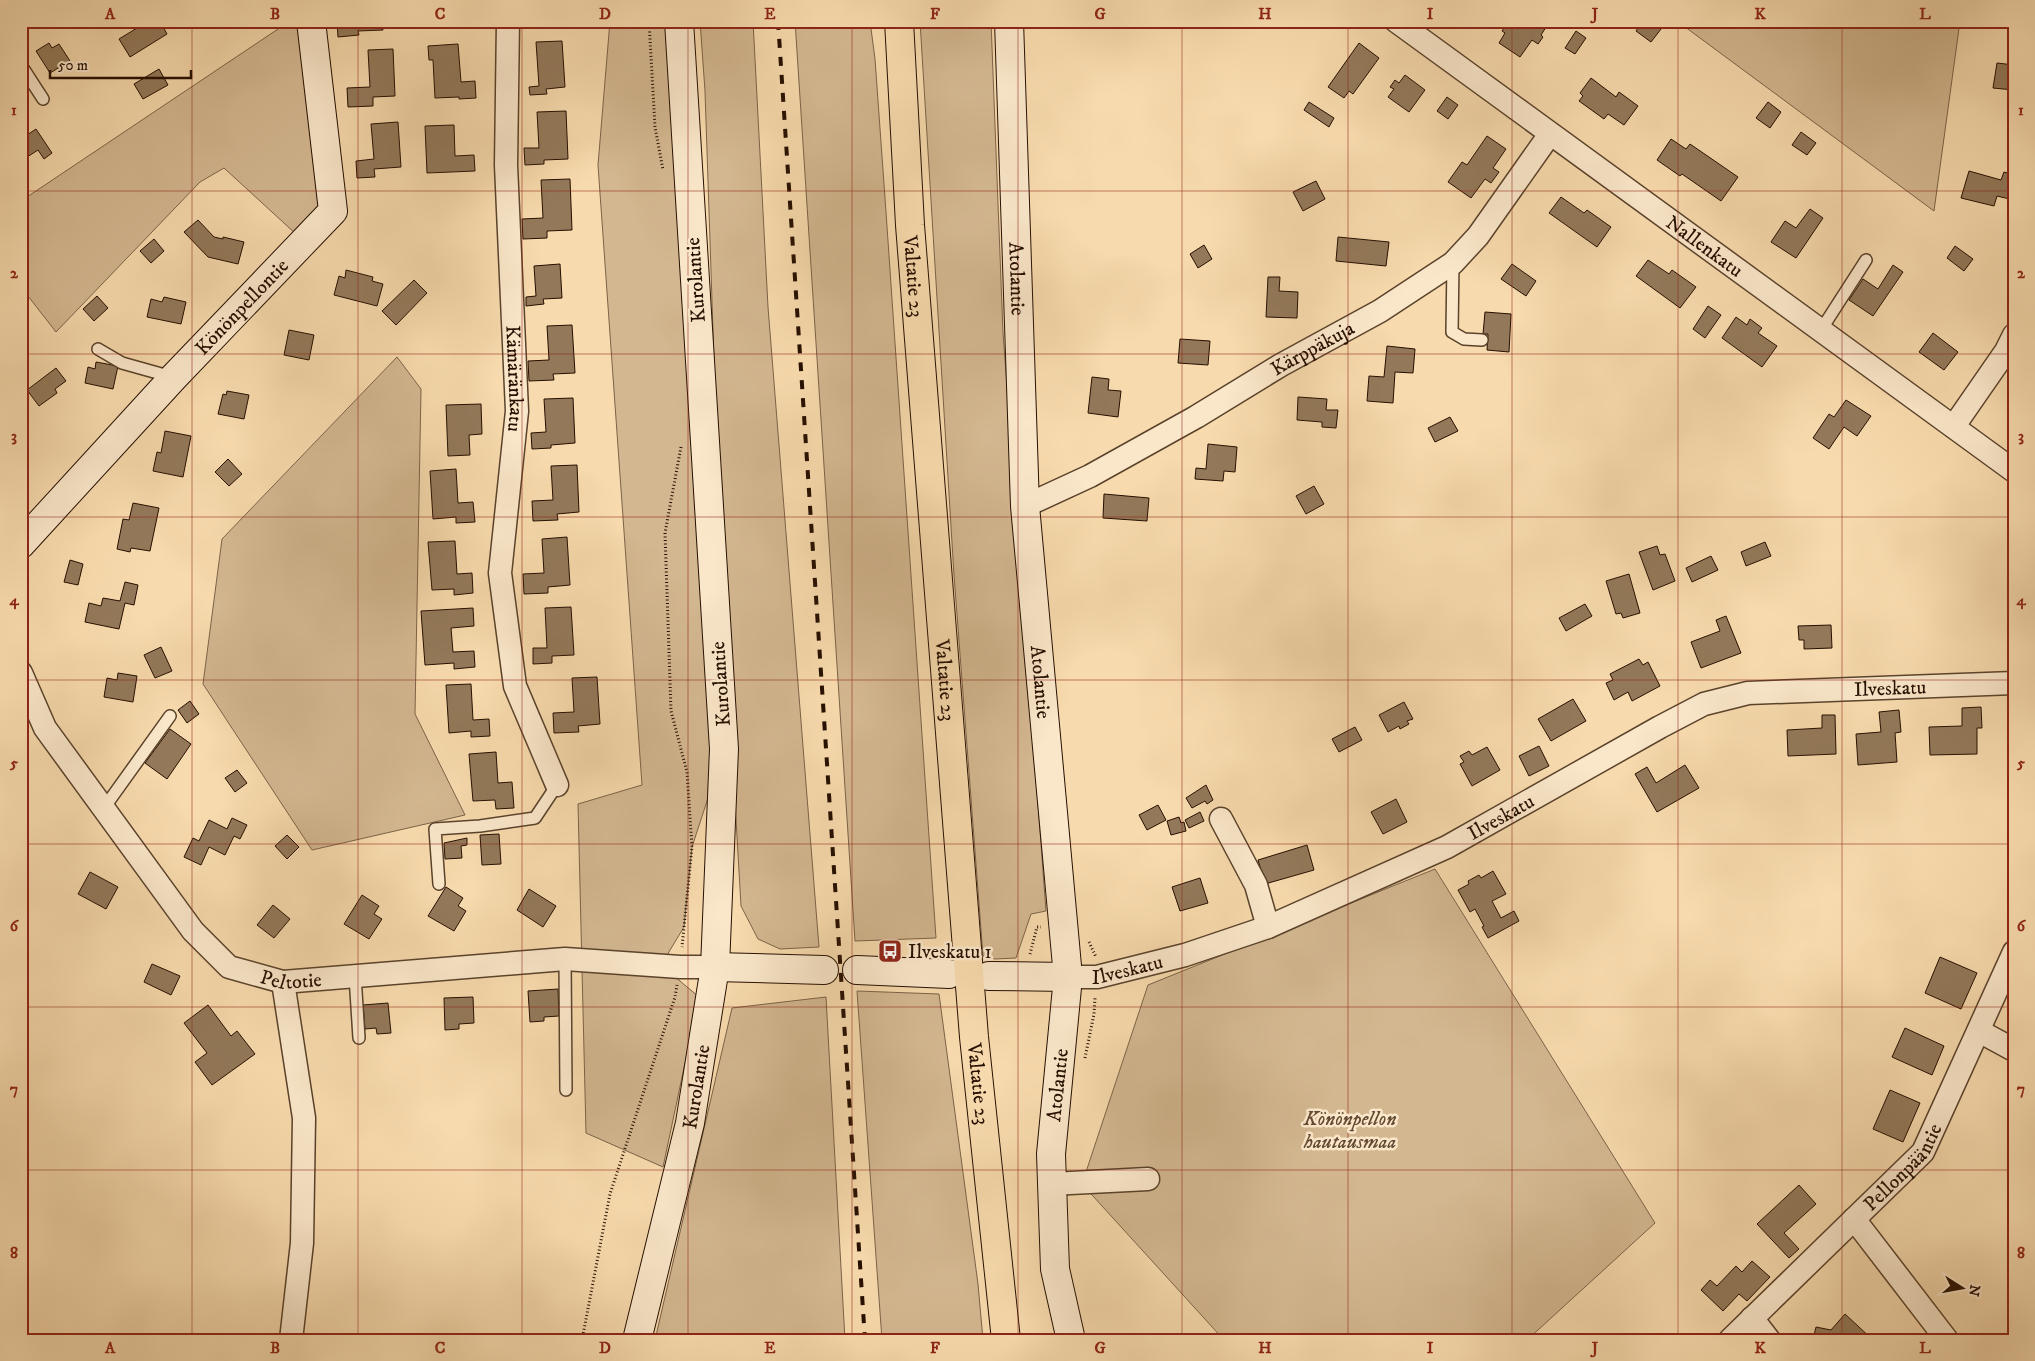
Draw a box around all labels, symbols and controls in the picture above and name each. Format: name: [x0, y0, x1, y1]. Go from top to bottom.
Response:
text: A: [104, 4, 116, 24]
text: B: [270, 4, 280, 24]
text: C: [435, 4, 445, 24]
text: D: [599, 4, 611, 24]
text: E: [764, 4, 776, 24]
text: F: [930, 4, 940, 24]
text: G: [1094, 4, 1106, 24]
text: H: [1258, 4, 1272, 24]
text: I: [1427, 4, 1434, 24]
text: J: [1590, 4, 1599, 24]
text: K: [1754, 4, 1766, 24]
text: L: [1919, 4, 1931, 24]
scale bar: [50, 48, 191, 80]
text: 50 m: [58, 56, 88, 75]
text: 1: [11, 100, 17, 120]
text: 1: [2018, 100, 2024, 120]
street label: Nallenkatu: [1660, 211, 1748, 284]
street label: Valtatie 23: [897, 234, 928, 319]
street label: Kurolantie: [681, 236, 712, 323]
street label: Atolantie: [1002, 242, 1030, 316]
street label: Könönpellontie: [190, 254, 295, 361]
text: 2: [10, 263, 19, 283]
text: 2: [2017, 263, 2026, 283]
street label: Kärppäkuja: [1267, 316, 1359, 382]
street label: Kämäränkatu: [499, 325, 528, 433]
text: 3: [11, 426, 17, 446]
text: 3: [2018, 426, 2024, 446]
text: 4: [8, 590, 19, 610]
text: 4: [2015, 590, 2026, 610]
street label: Valtatie 23: [929, 637, 960, 722]
street label: Kurolantie: [706, 640, 737, 727]
street label: Atolantie: [1024, 644, 1055, 720]
street label: Ilveskatu: [1853, 675, 1927, 703]
text: 5: [9, 753, 18, 773]
text: 5: [2016, 753, 2025, 773]
street label: Ilveskatu: [1464, 789, 1539, 847]
text: 6: [10, 916, 20, 936]
text: 6: [2017, 916, 2027, 936]
bus stop icon: Ilveskatu 1: [877, 938, 903, 964]
place label: Ilveskatu 1: [908, 940, 992, 965]
street label: Ilveskatu: [1092, 950, 1166, 991]
street label: Peltotie: [257, 965, 323, 996]
street label: Valtatie 23: [961, 1041, 994, 1126]
street label: Kurolantie: [678, 1043, 716, 1131]
street label: Atolantie: [1042, 1047, 1075, 1123]
text: 7: [10, 1079, 18, 1099]
text: 7: [2017, 1079, 2025, 1099]
park label: Könönpellon hautausmaa: [1303, 1107, 1396, 1155]
street label: Pellonpääntie: [1859, 1120, 1948, 1217]
text: 8: [10, 1243, 18, 1263]
text: 8: [2017, 1243, 2025, 1263]
north arrow: [1938, 1264, 1988, 1314]
text: N: [1964, 1283, 1984, 1298]
text: A: [104, 1338, 116, 1358]
text: B: [270, 1338, 280, 1358]
text: C: [435, 1338, 445, 1358]
text: D: [599, 1338, 611, 1358]
text: E: [764, 1338, 776, 1358]
text: F: [930, 1338, 940, 1358]
text: G: [1094, 1338, 1106, 1358]
text: H: [1258, 1338, 1272, 1358]
text: I: [1427, 1338, 1434, 1358]
text: J: [1590, 1338, 1599, 1358]
text: K: [1754, 1338, 1766, 1358]
text: L: [1919, 1338, 1931, 1358]

